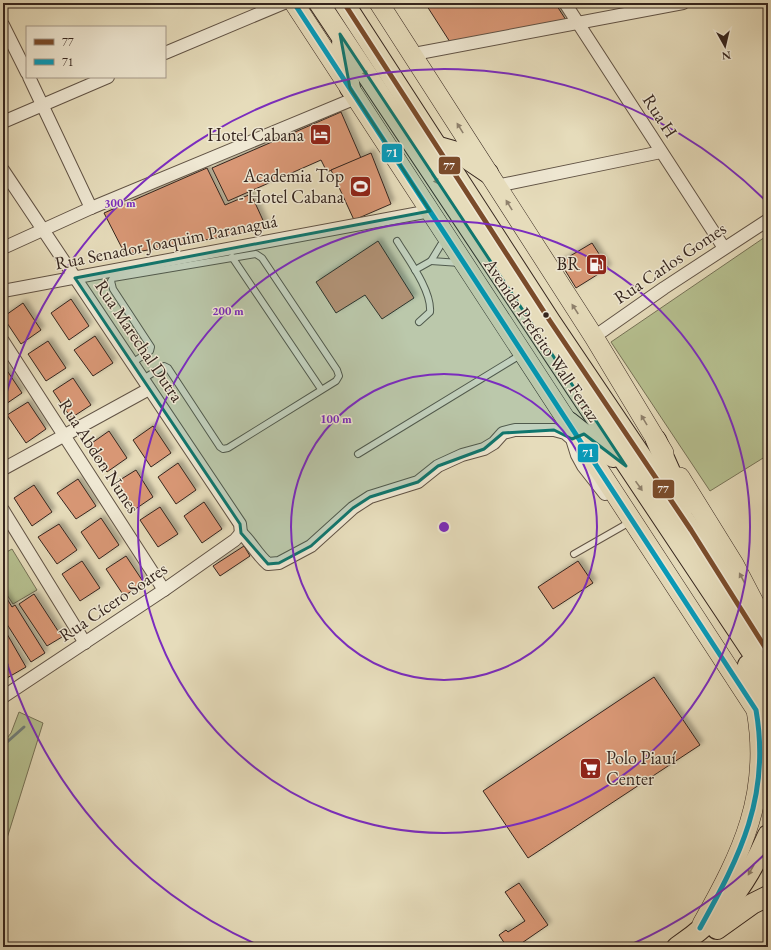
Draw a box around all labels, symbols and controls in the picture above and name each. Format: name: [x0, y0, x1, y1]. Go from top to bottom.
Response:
legend: [26, 26, 166, 78]
north arrow: [705, 26, 745, 66]
text: 77: [62, 34, 74, 50]
text: N: [721, 48, 732, 63]
text: 71: [62, 54, 74, 70]
one-way arrow: [360, 66, 368, 76]
street label: Rua H: [638, 89, 683, 142]
hotel icon: Hotel Cabana: [307, 122, 333, 148]
one-way arrow: [457, 122, 464, 134]
place label: Hotel Cabana: [207, 123, 305, 146]
line badge: 71: [381, 143, 403, 163]
text: 71: [386, 146, 398, 160]
line badge: 77: [438, 156, 461, 175]
text: 77: [443, 159, 455, 173]
place label: Academia Top - Hotel Cabana: [239, 164, 345, 208]
sports icon: Academia Top - Hotel Cabana: [347, 173, 373, 199]
one-way arrow: [432, 173, 439, 185]
text: 300 m: [104, 195, 136, 211]
one-way arrow: [505, 200, 513, 210]
street label: Rua Senador Joaquim Paranaguá: [53, 208, 280, 274]
street label: Rua Carlos Gomes: [609, 216, 730, 309]
fuel station icon: BR: [583, 251, 609, 277]
place label: BR: [557, 252, 580, 275]
street label: Avenida Prefeito Wall Ferraz: [478, 253, 606, 426]
street label: Rua Marechal Dutra: [90, 275, 189, 407]
text: 200 m: [212, 303, 244, 319]
one-way arrow: [572, 303, 579, 315]
unlabelled marker: [541, 310, 551, 320]
street label: Rua Abdon Nunes: [54, 394, 145, 518]
text: 100 m: [320, 411, 352, 427]
one-way arrow: [640, 414, 647, 426]
line badge: 71: [577, 443, 599, 463]
text: 71: [582, 446, 594, 460]
line badge: 77: [652, 479, 675, 499]
one-way arrow: [635, 480, 643, 491]
text: 77: [657, 482, 669, 496]
centre of rings: [437, 520, 451, 534]
street label: Rua Cícero Soares: [54, 557, 171, 646]
one-way arrow: [738, 572, 745, 584]
place label: Polo Piauí Center: [606, 746, 677, 790]
supermarket icon: Polo Piauí Center: [578, 755, 604, 781]
one-way arrow: [748, 864, 755, 876]

